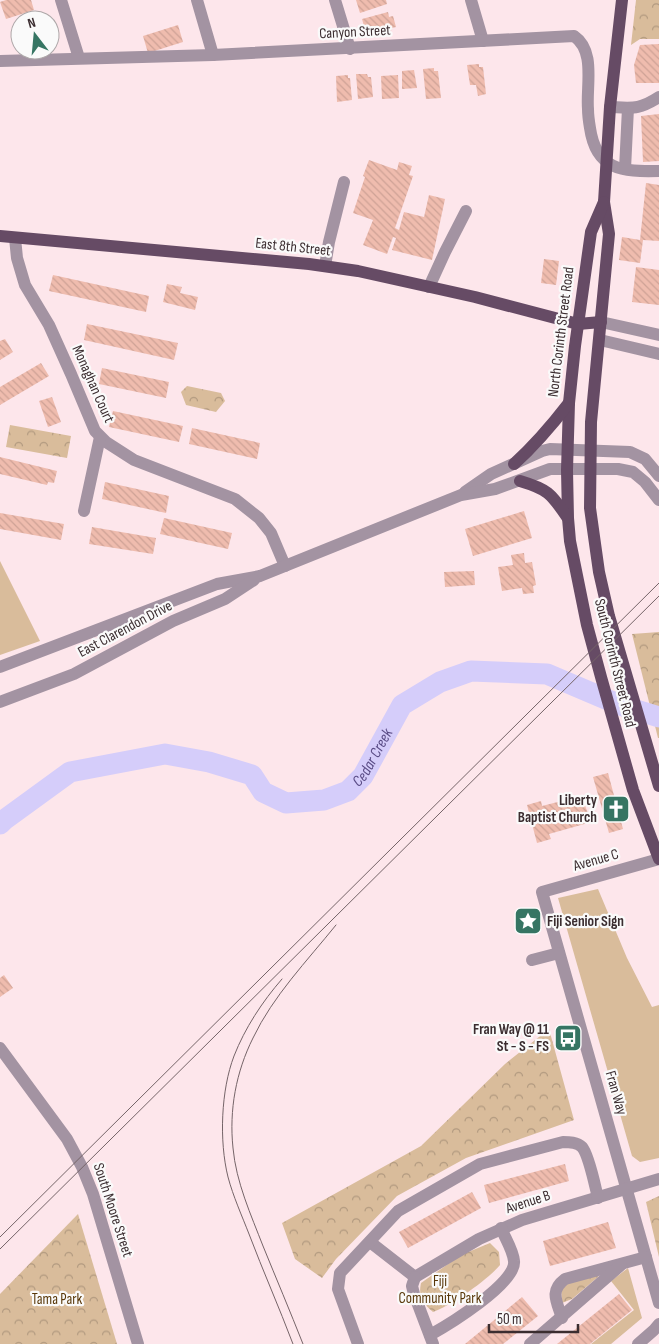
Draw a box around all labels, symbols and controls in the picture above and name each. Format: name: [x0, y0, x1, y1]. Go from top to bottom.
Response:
north arrow: [10, 10, 60, 60]
text: N: [26, 14, 37, 32]
street label: Canyon Street: [319, 21, 392, 43]
street label: East 8th Street: [254, 234, 332, 260]
street label: North Corinth Street Road: [544, 266, 578, 398]
street label: Monaghan Court: [67, 342, 119, 426]
street label: East Clarendon Drive: [75, 596, 175, 662]
street label: South Corinth Street Road: [590, 597, 640, 729]
water label: Cedar Creek: [348, 724, 397, 791]
place label: Liberty Baptist Church: [518, 791, 598, 827]
church icon: Liberty Baptist Church: [601, 794, 631, 824]
street label: Avenue C: [570, 844, 621, 876]
place icon: Fiji Senior Sign: [513, 906, 543, 936]
place label: Fiji Senior Sign: [547, 912, 624, 931]
place label: Fran Way @ 11 St - S - FS: [473, 1020, 549, 1056]
bus stop icon: Fran Way @ 11 St - S - FS: [553, 1023, 583, 1053]
street label: Fran Way: [601, 1069, 631, 1118]
street label: South Moore Street: [89, 1161, 137, 1260]
street label: Avenue B: [502, 1186, 553, 1218]
park label: Fiji Community Park: [399, 1272, 482, 1308]
park label: Tama Park: [32, 1290, 83, 1309]
scale bar: [489, 1302, 578, 1334]
text: 50 m: [497, 1310, 522, 1329]

